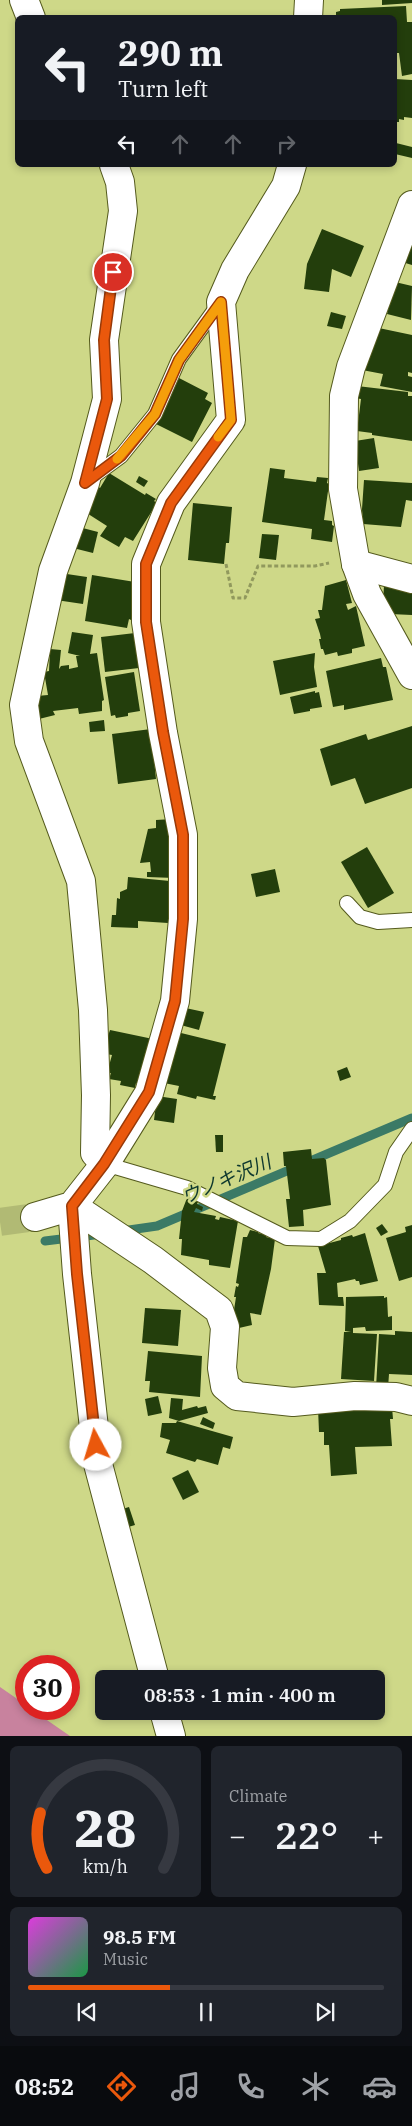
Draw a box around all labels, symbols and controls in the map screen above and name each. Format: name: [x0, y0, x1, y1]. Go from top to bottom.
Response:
text: 290 m: [118, 30, 223, 76]
icon: left: [35, 35, 100, 100]
text: Turn left: [118, 74, 208, 103]
icon: left: [113, 130, 141, 158]
icon: ahead: [166, 130, 194, 158]
icon: ahead: [219, 130, 247, 158]
icon: right: [272, 130, 300, 158]
pin: [92, 251, 134, 293]
icon: arrive: [99, 258, 127, 286]
water label: ウノキ沢川: [178, 1149, 276, 1209]
position arrow: [69, 1418, 121, 1470]
speed limit sign: 30: [15, 1655, 80, 1720]
text: 08:53 · 1 min · 400 m: [144, 1683, 336, 1707]
text: Climate: [229, 1786, 287, 1806]
text: 28: [74, 1794, 137, 1861]
text: 22°: [275, 1810, 338, 1859]
text: −: [229, 1817, 246, 1854]
text: +: [367, 1817, 384, 1854]
text: km/h: [83, 1855, 128, 1878]
text: 98.5 FM: [103, 1925, 176, 1949]
text: Music: [103, 1949, 148, 1969]
icon: previous: [73, 1998, 101, 2026]
icon: pause: [192, 1998, 220, 2026]
icon: next: [311, 1998, 339, 2026]
icon: directions: [104, 2069, 139, 2104]
icon: music: [168, 2069, 203, 2104]
icon: phone: [233, 2069, 268, 2104]
icon: climate: [298, 2069, 333, 2104]
icon: car: [362, 2069, 397, 2104]
text: 08:52: [15, 2072, 74, 2101]

